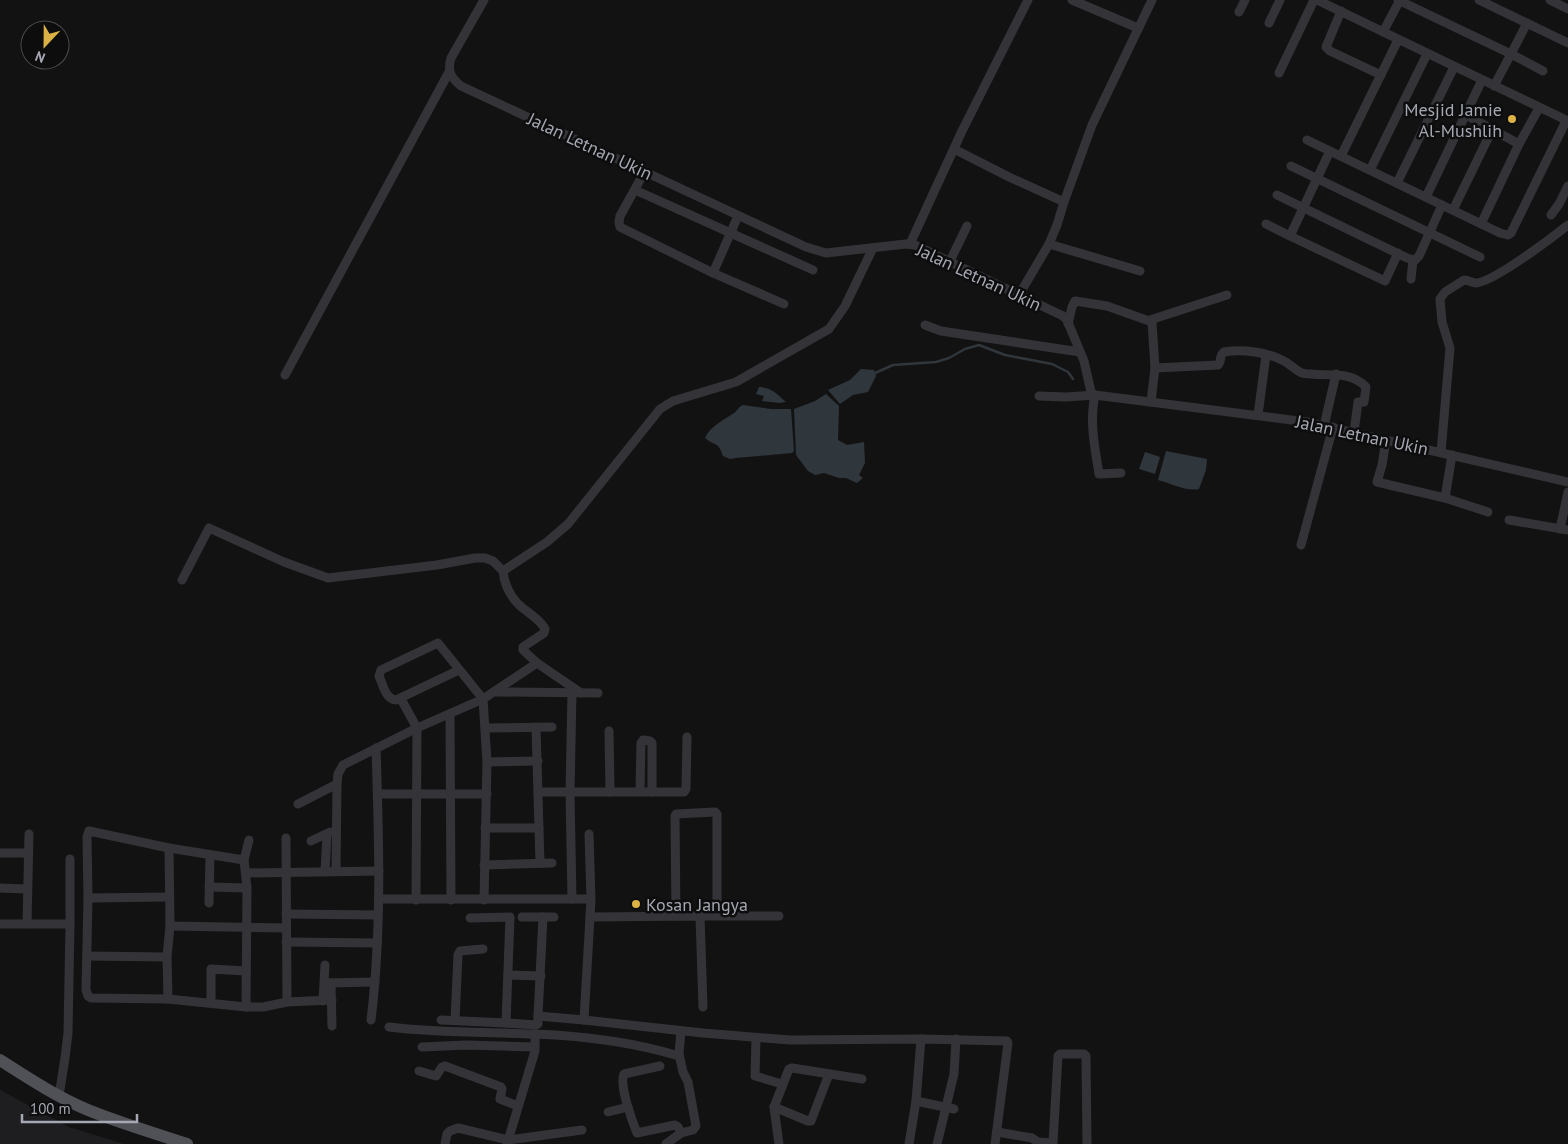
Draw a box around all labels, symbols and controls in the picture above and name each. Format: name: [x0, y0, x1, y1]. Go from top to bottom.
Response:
north arrow: [20, 20, 70, 70]
text: N: [32, 47, 48, 67]
place label: Mesjid Jamie Al-Mushlih: [1404, 98, 1502, 142]
street label: Jalan Letnan Ukin: [523, 107, 656, 185]
marker: Mesjid Jamie Al-Mushlih: [1506, 113, 1518, 125]
street label: Jalan Letnan Ukin: [912, 238, 1045, 316]
street label: Jalan Letnan Ukin: [1293, 410, 1430, 460]
place label: Kosan Jangya: [646, 893, 748, 916]
marker: Kosan Jangya: [630, 898, 642, 910]
scale bar: [22, 1092, 138, 1124]
text: 100 m: [30, 1099, 71, 1118]

